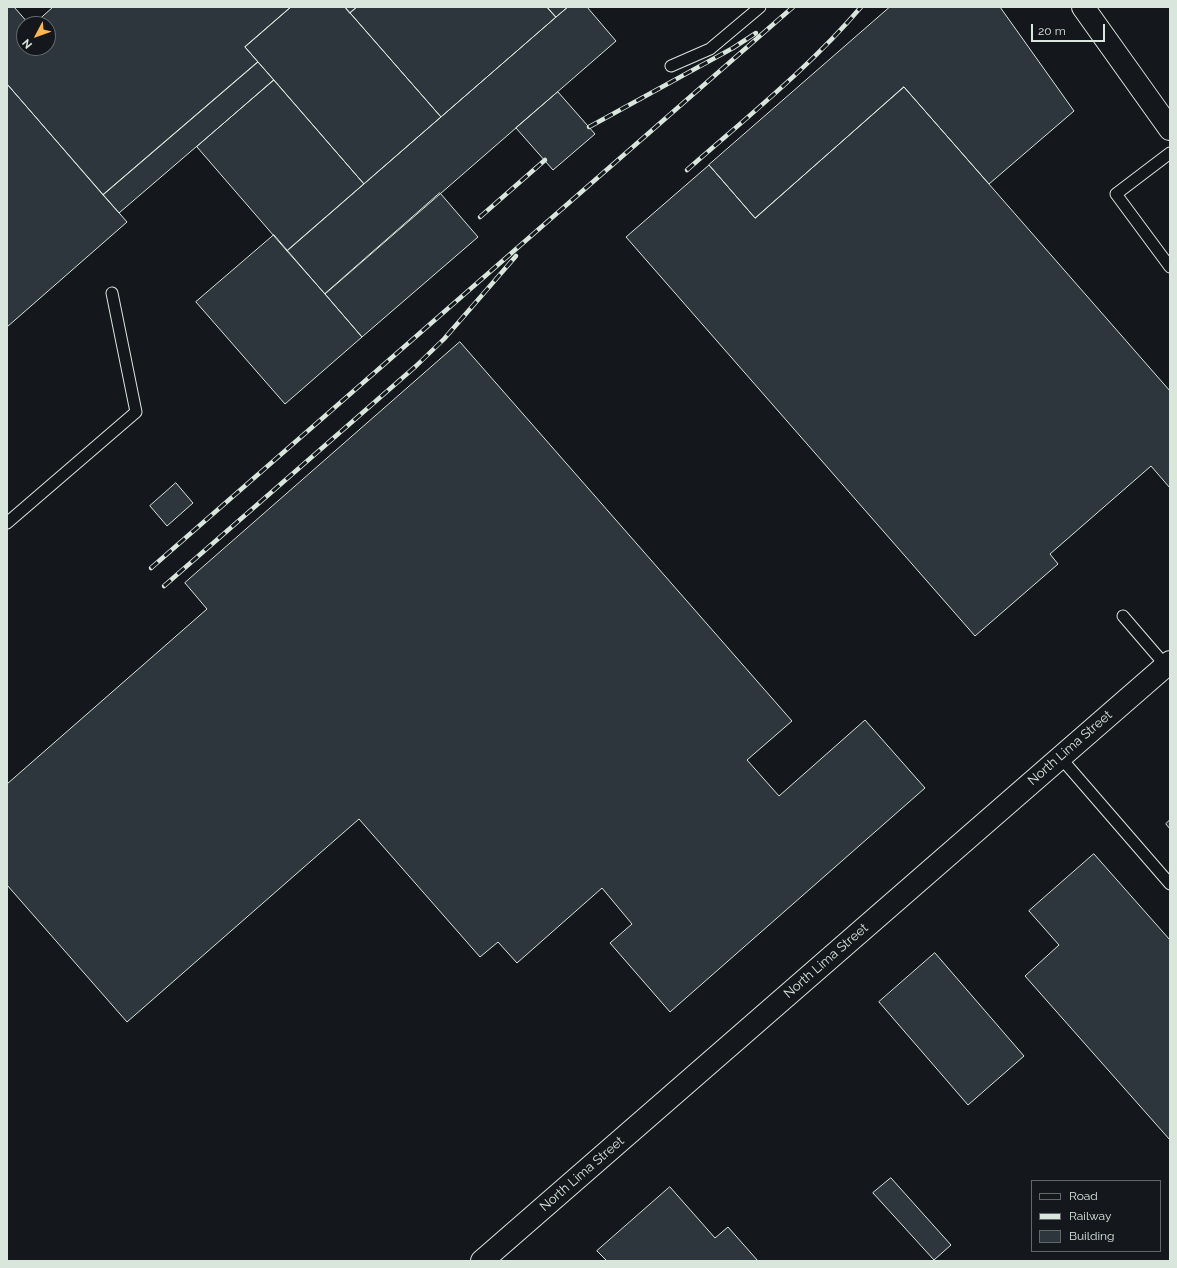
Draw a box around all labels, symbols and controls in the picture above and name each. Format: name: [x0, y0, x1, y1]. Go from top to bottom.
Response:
north arrow: [16, 16, 56, 56]
scale bar: [1033, 16, 1107, 42]
text: 20 m: [1038, 24, 1066, 38]
text: N: [20, 36, 35, 51]
street label: North Lima Street: [1025, 707, 1115, 789]
street label: North Lima Street: [781, 920, 871, 1002]
street label: North Lima Street: [537, 1133, 627, 1215]
legend: [1031, 1180, 1161, 1252]
text: Road: [1069, 1189, 1098, 1203]
text: Railway: [1069, 1209, 1111, 1223]
text: Building: [1069, 1229, 1115, 1243]

